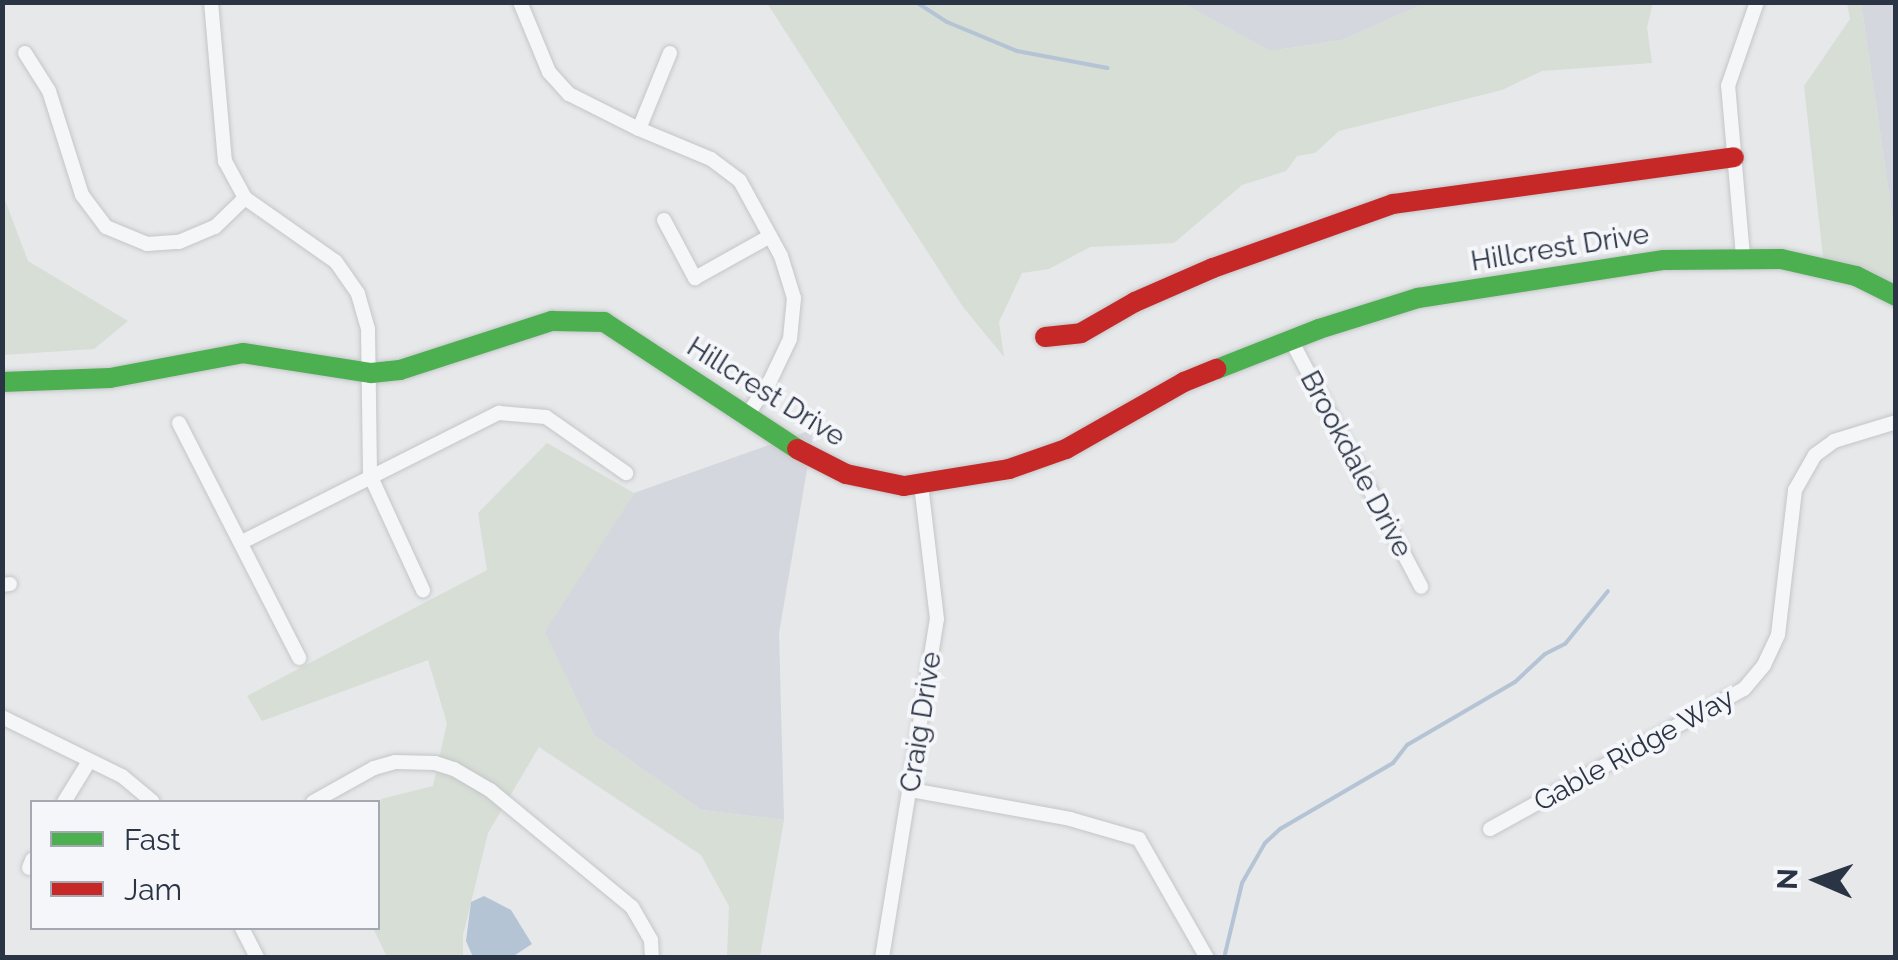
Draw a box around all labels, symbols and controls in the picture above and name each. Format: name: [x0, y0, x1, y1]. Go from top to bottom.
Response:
street label: Hillcrest Drive: [1468, 217, 1652, 279]
street label: Hillcrest Drive: [681, 330, 851, 454]
street label: Brookdale Drive: [1293, 365, 1419, 563]
street label: Craig Drive: [893, 649, 949, 795]
street label: Gable Ridge Way: [1528, 681, 1740, 819]
legend: [30, 800, 380, 930]
text: Fast: [124, 822, 181, 857]
north arrow: [1768, 830, 1868, 930]
text: N: [1771, 868, 1804, 890]
text: Jam: [124, 872, 182, 907]

